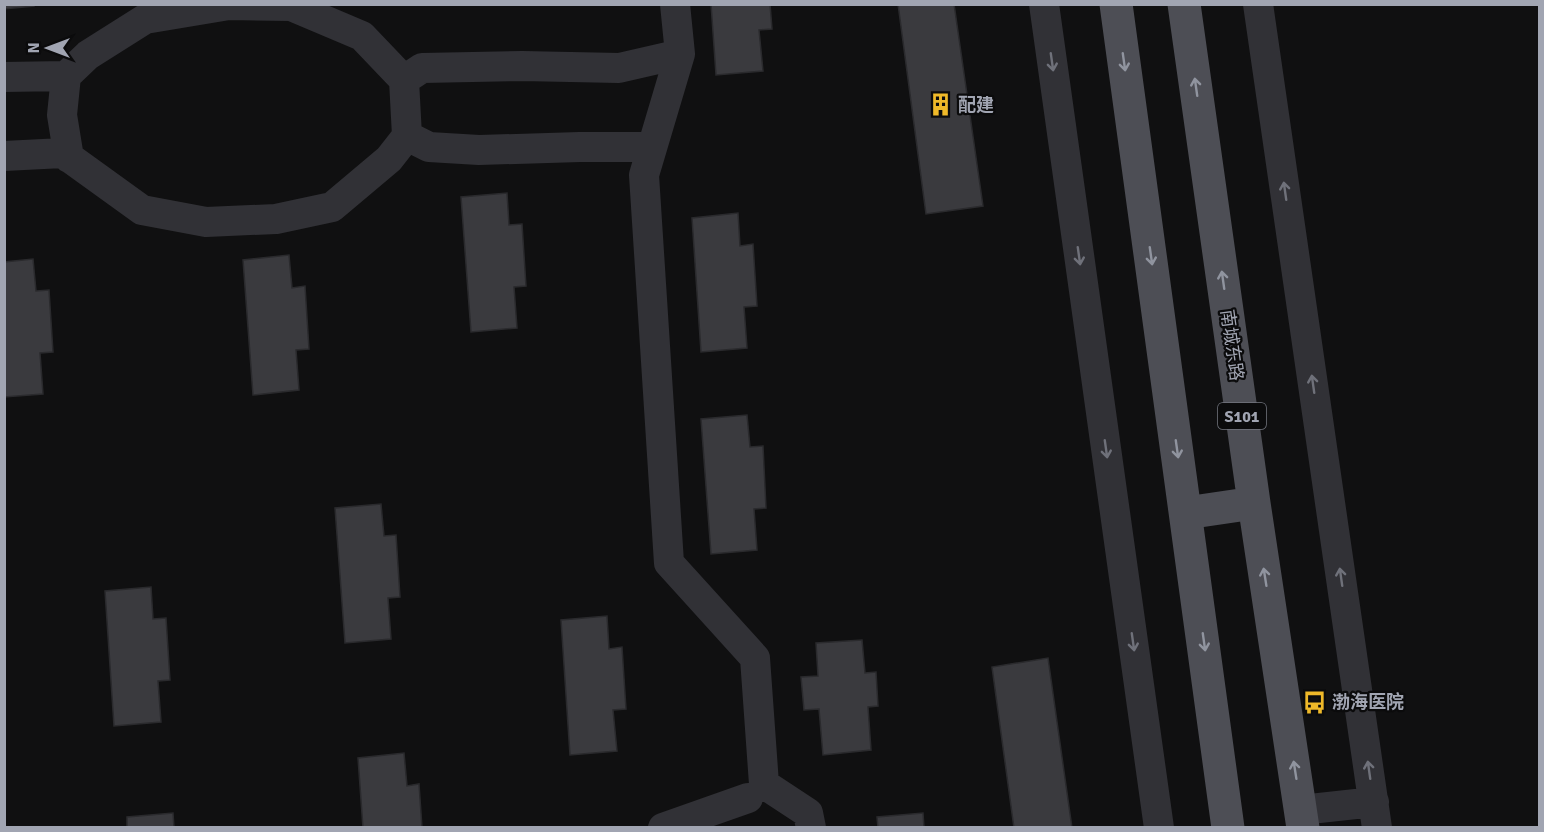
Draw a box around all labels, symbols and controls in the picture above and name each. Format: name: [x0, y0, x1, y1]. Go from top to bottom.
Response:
north arrow: [18, 18, 78, 78]
text: N: [24, 42, 44, 54]
one-way arrow: [1046, 52, 1057, 72]
one-way arrow: [1118, 52, 1129, 72]
one-way arrow: [1190, 77, 1201, 97]
building icon: 配建: [927, 92, 953, 118]
place label: 配建: [958, 94, 994, 116]
one-way arrow: [1279, 181, 1290, 201]
one-way arrow: [1073, 245, 1084, 265]
one-way arrow: [1145, 245, 1156, 265]
one-way arrow: [1217, 270, 1228, 290]
street label: 南城东路: [1216, 308, 1248, 382]
one-way arrow: [1307, 374, 1318, 394]
road number: S101: [1218, 403, 1266, 429]
one-way arrow: [1101, 438, 1112, 458]
one-way arrow: [1172, 438, 1183, 458]
one-way arrow: [1260, 567, 1271, 587]
one-way arrow: [1335, 567, 1346, 587]
one-way arrow: [1128, 631, 1139, 651]
one-way arrow: [1198, 632, 1209, 651]
bus stop icon: 渤海医院: [1301, 689, 1327, 715]
place label: 渤海医院: [1332, 691, 1404, 713]
one-way arrow: [1289, 760, 1300, 780]
one-way arrow: [1363, 760, 1374, 780]

